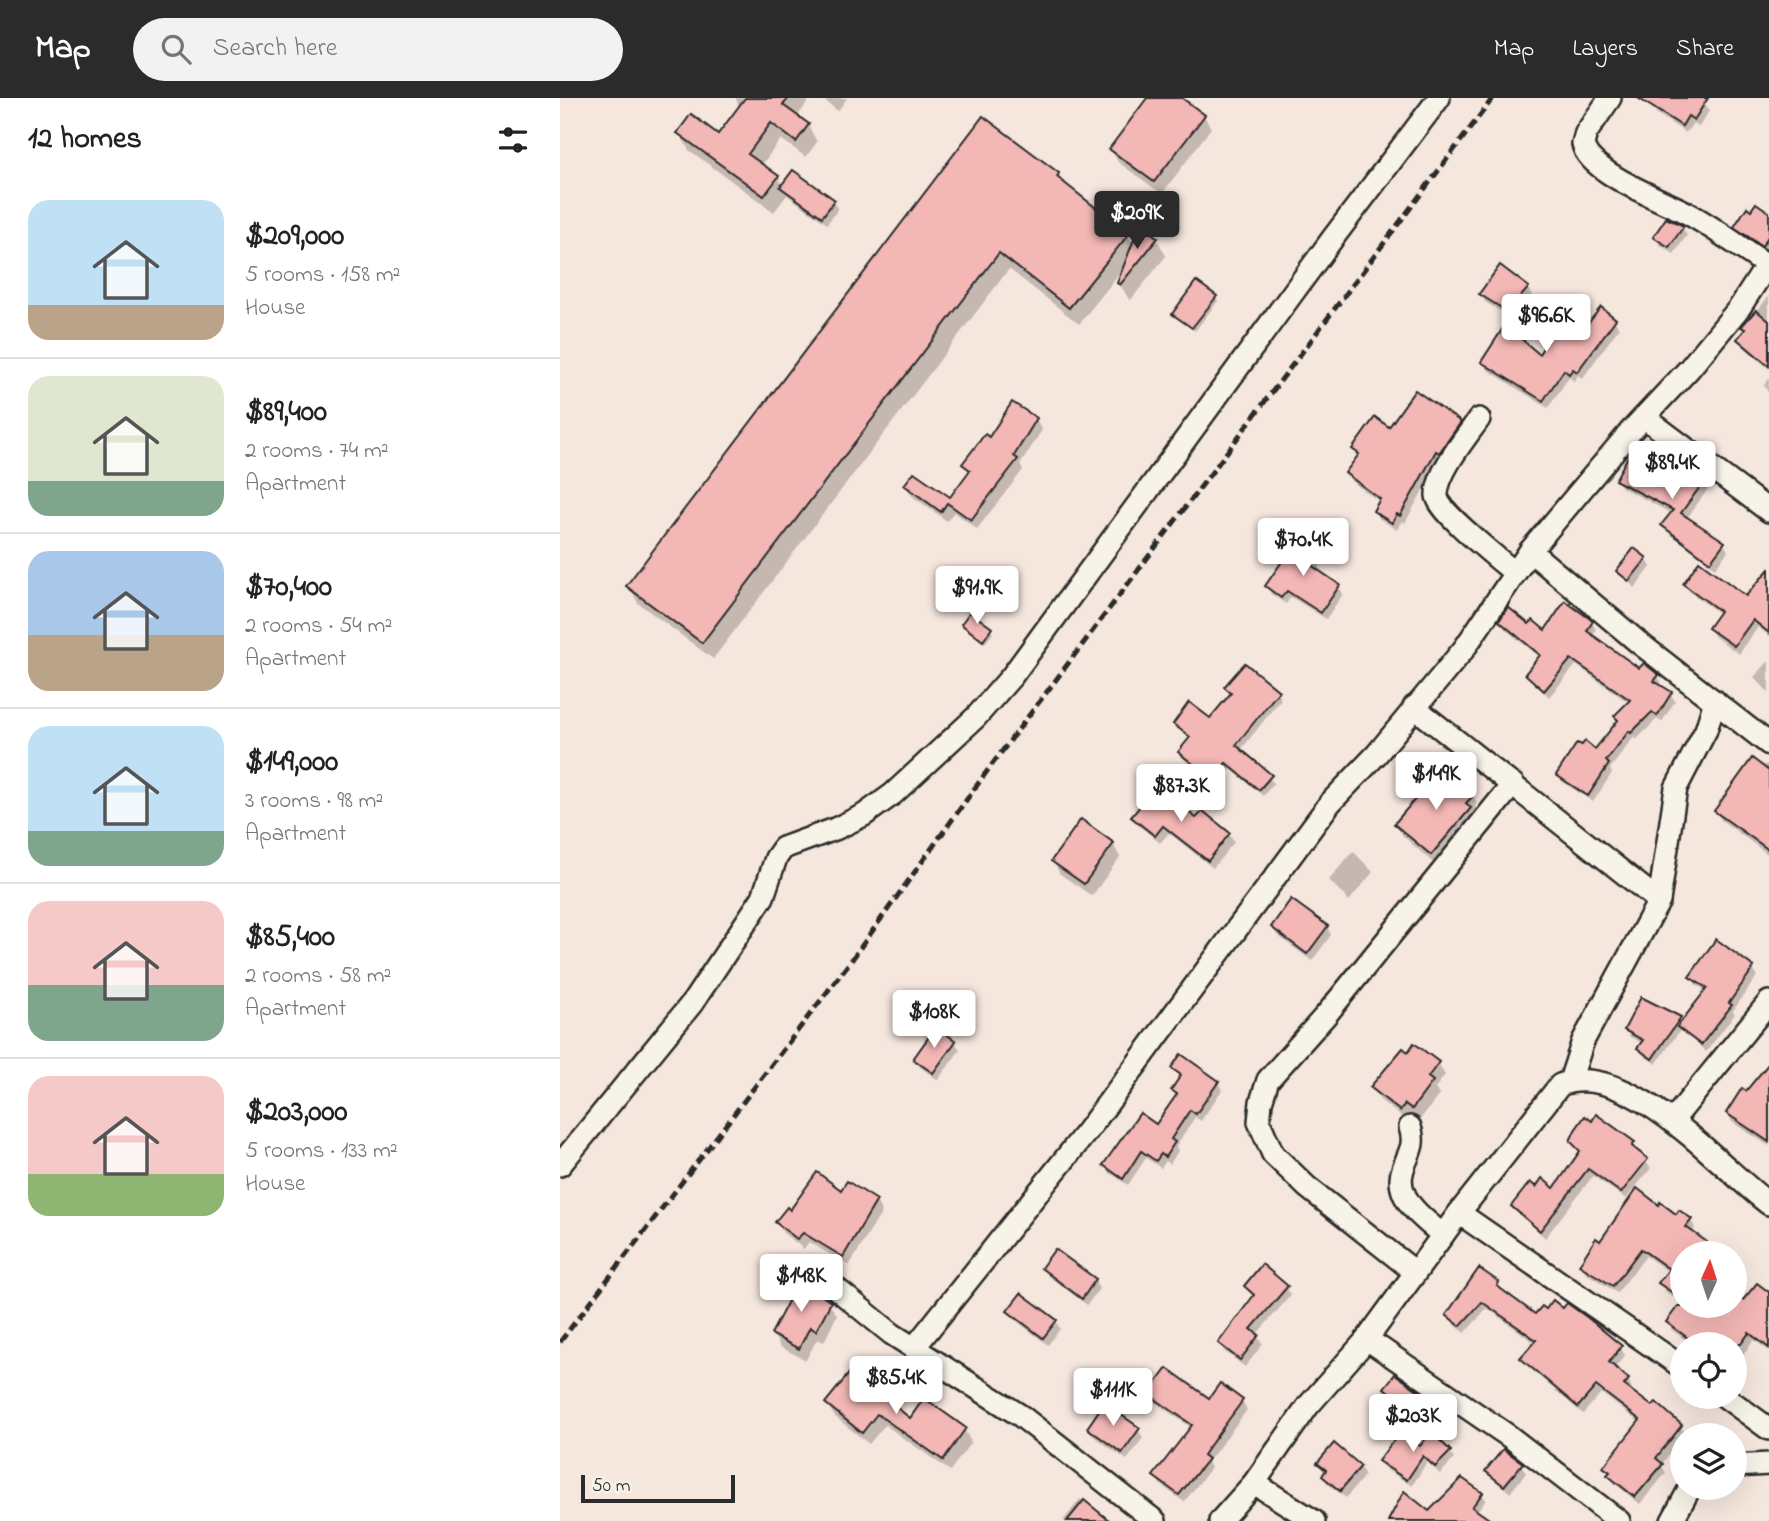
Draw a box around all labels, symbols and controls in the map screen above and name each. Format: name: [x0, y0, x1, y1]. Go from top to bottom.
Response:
search box: [133, 18, 623, 81]
text: Map: [35, 25, 91, 73]
icon: search: [157, 30, 195, 68]
text: Search here: [213, 30, 337, 68]
text: Map: [1494, 32, 1534, 67]
text: Layers: [1572, 32, 1638, 67]
text: Share: [1676, 32, 1734, 67]
text: 12 homes: [28, 118, 142, 162]
icon: filters: [494, 121, 532, 159]
pin: $209K: [1088, 192, 1186, 251]
text: $209K: [1110, 197, 1164, 230]
text: $209,000: [245, 215, 344, 259]
icon: home: [84, 228, 168, 312]
text: 5 rooms · 158 m²: [245, 259, 400, 292]
text: House: [245, 292, 305, 325]
pin: $96.6K: [1489, 294, 1603, 354]
text: $96.6K: [1518, 300, 1574, 333]
text: $89,400: [245, 391, 327, 435]
icon: home: [84, 404, 168, 488]
text: 2 rooms · 74 m²: [245, 435, 389, 468]
pin: $89.4K: [1615, 442, 1729, 501]
text: $89.4K: [1645, 447, 1699, 480]
text: Apartment: [245, 468, 346, 501]
pin: $70.4K: [1246, 518, 1360, 578]
text: $70.4K: [1274, 524, 1332, 557]
text: $70,400: [245, 566, 332, 610]
pin: $91.9K: [920, 566, 1034, 626]
text: $91.9K: [952, 572, 1002, 605]
icon: home: [84, 579, 168, 663]
text: 2 rooms · 54 m²: [245, 610, 392, 643]
text: Apartment: [245, 643, 346, 676]
text: $149,000: [245, 741, 338, 785]
pin: $149K: [1387, 752, 1485, 812]
icon: home: [84, 754, 168, 838]
text: $149K: [1412, 758, 1460, 791]
pin: $87.3K: [1124, 764, 1238, 824]
text: $87.3K: [1152, 770, 1210, 803]
text: 3 rooms · 98 m²: [245, 785, 383, 818]
text: Apartment: [245, 818, 346, 851]
text: $85,400: [245, 916, 335, 960]
icon: home: [84, 929, 168, 1013]
text: 2 rooms · 58 m²: [245, 960, 391, 993]
pin: $108K: [885, 990, 983, 1050]
text: Apartment: [245, 993, 346, 1026]
text: $108K: [909, 996, 959, 1029]
text: $203,000: [245, 1091, 347, 1135]
icon: home: [84, 1104, 168, 1188]
text: 5 rooms · 133 m²: [245, 1135, 398, 1168]
text: House: [245, 1168, 305, 1201]
north arrow: [1670, 1241, 1746, 1318]
map controls: [1670, 1241, 1747, 1500]
pin: $148K: [752, 1254, 850, 1314]
text: $148K: [776, 1260, 826, 1293]
button: locate: [1670, 1332, 1747, 1409]
pin: $85.4K: [839, 1356, 953, 1416]
text: $85.4K: [865, 1362, 927, 1395]
pin: $111K: [1064, 1368, 1162, 1428]
text: $111K: [1089, 1374, 1137, 1407]
pin: $203K: [1364, 1394, 1462, 1454]
text: $203K: [1385, 1400, 1441, 1433]
button: layers: [1670, 1423, 1747, 1500]
scale bar: [581, 1472, 735, 1504]
text: 50 m: [592, 1473, 631, 1500]

